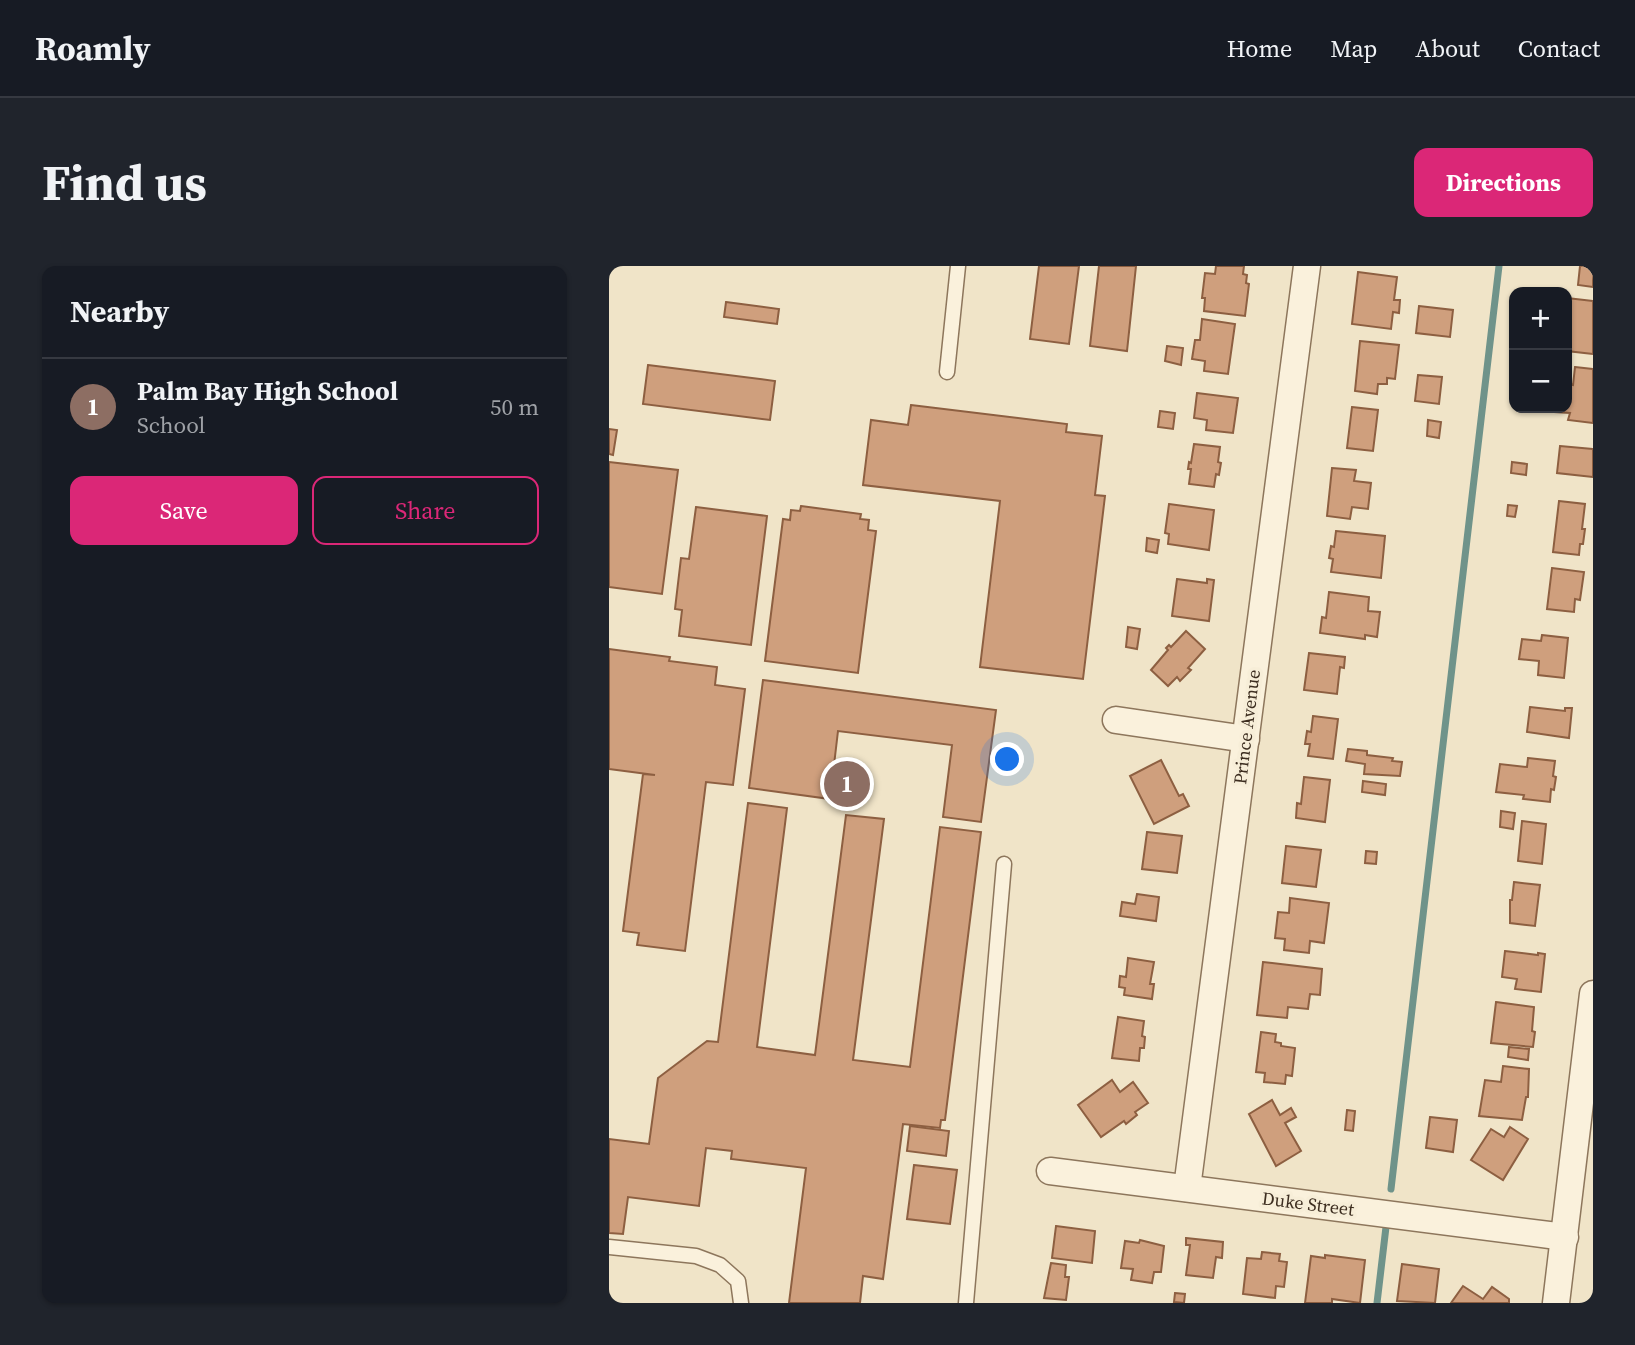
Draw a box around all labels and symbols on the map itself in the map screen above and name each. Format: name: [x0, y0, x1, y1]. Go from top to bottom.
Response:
street label: Prince Avenue: [1227, 668, 1266, 786]
your location: [990, 742, 1024, 776]
pin: 1: [824, 758, 870, 810]
street label: Duke Street: [1261, 1185, 1356, 1222]

